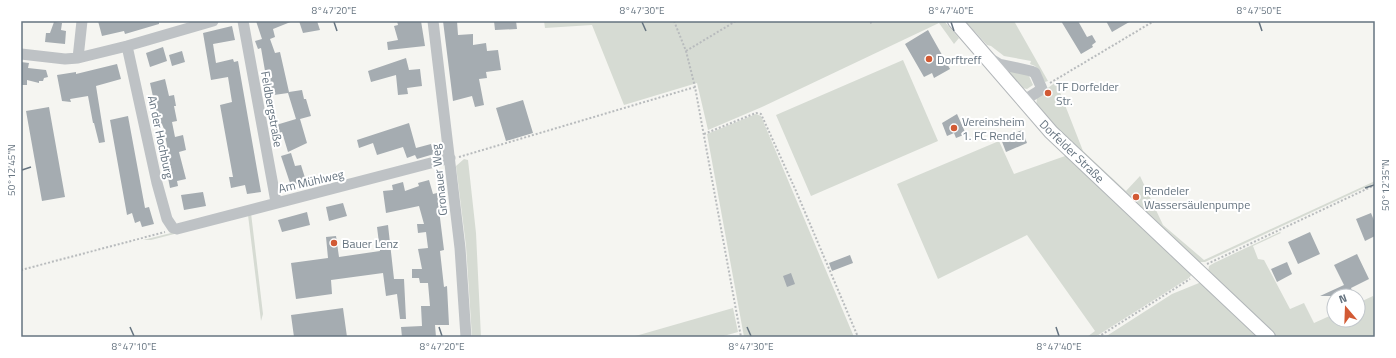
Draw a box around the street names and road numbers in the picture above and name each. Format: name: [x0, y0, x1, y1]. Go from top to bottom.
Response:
street label: Feldbergstraße: [256, 70, 288, 148]
street label: An der Hochburg: [143, 94, 179, 180]
street label: Dorfelder Straße: [1035, 115, 1109, 187]
street label: Gronauer Weg: [426, 143, 452, 217]
street label: Am Mühlweg: [276, 164, 346, 198]

